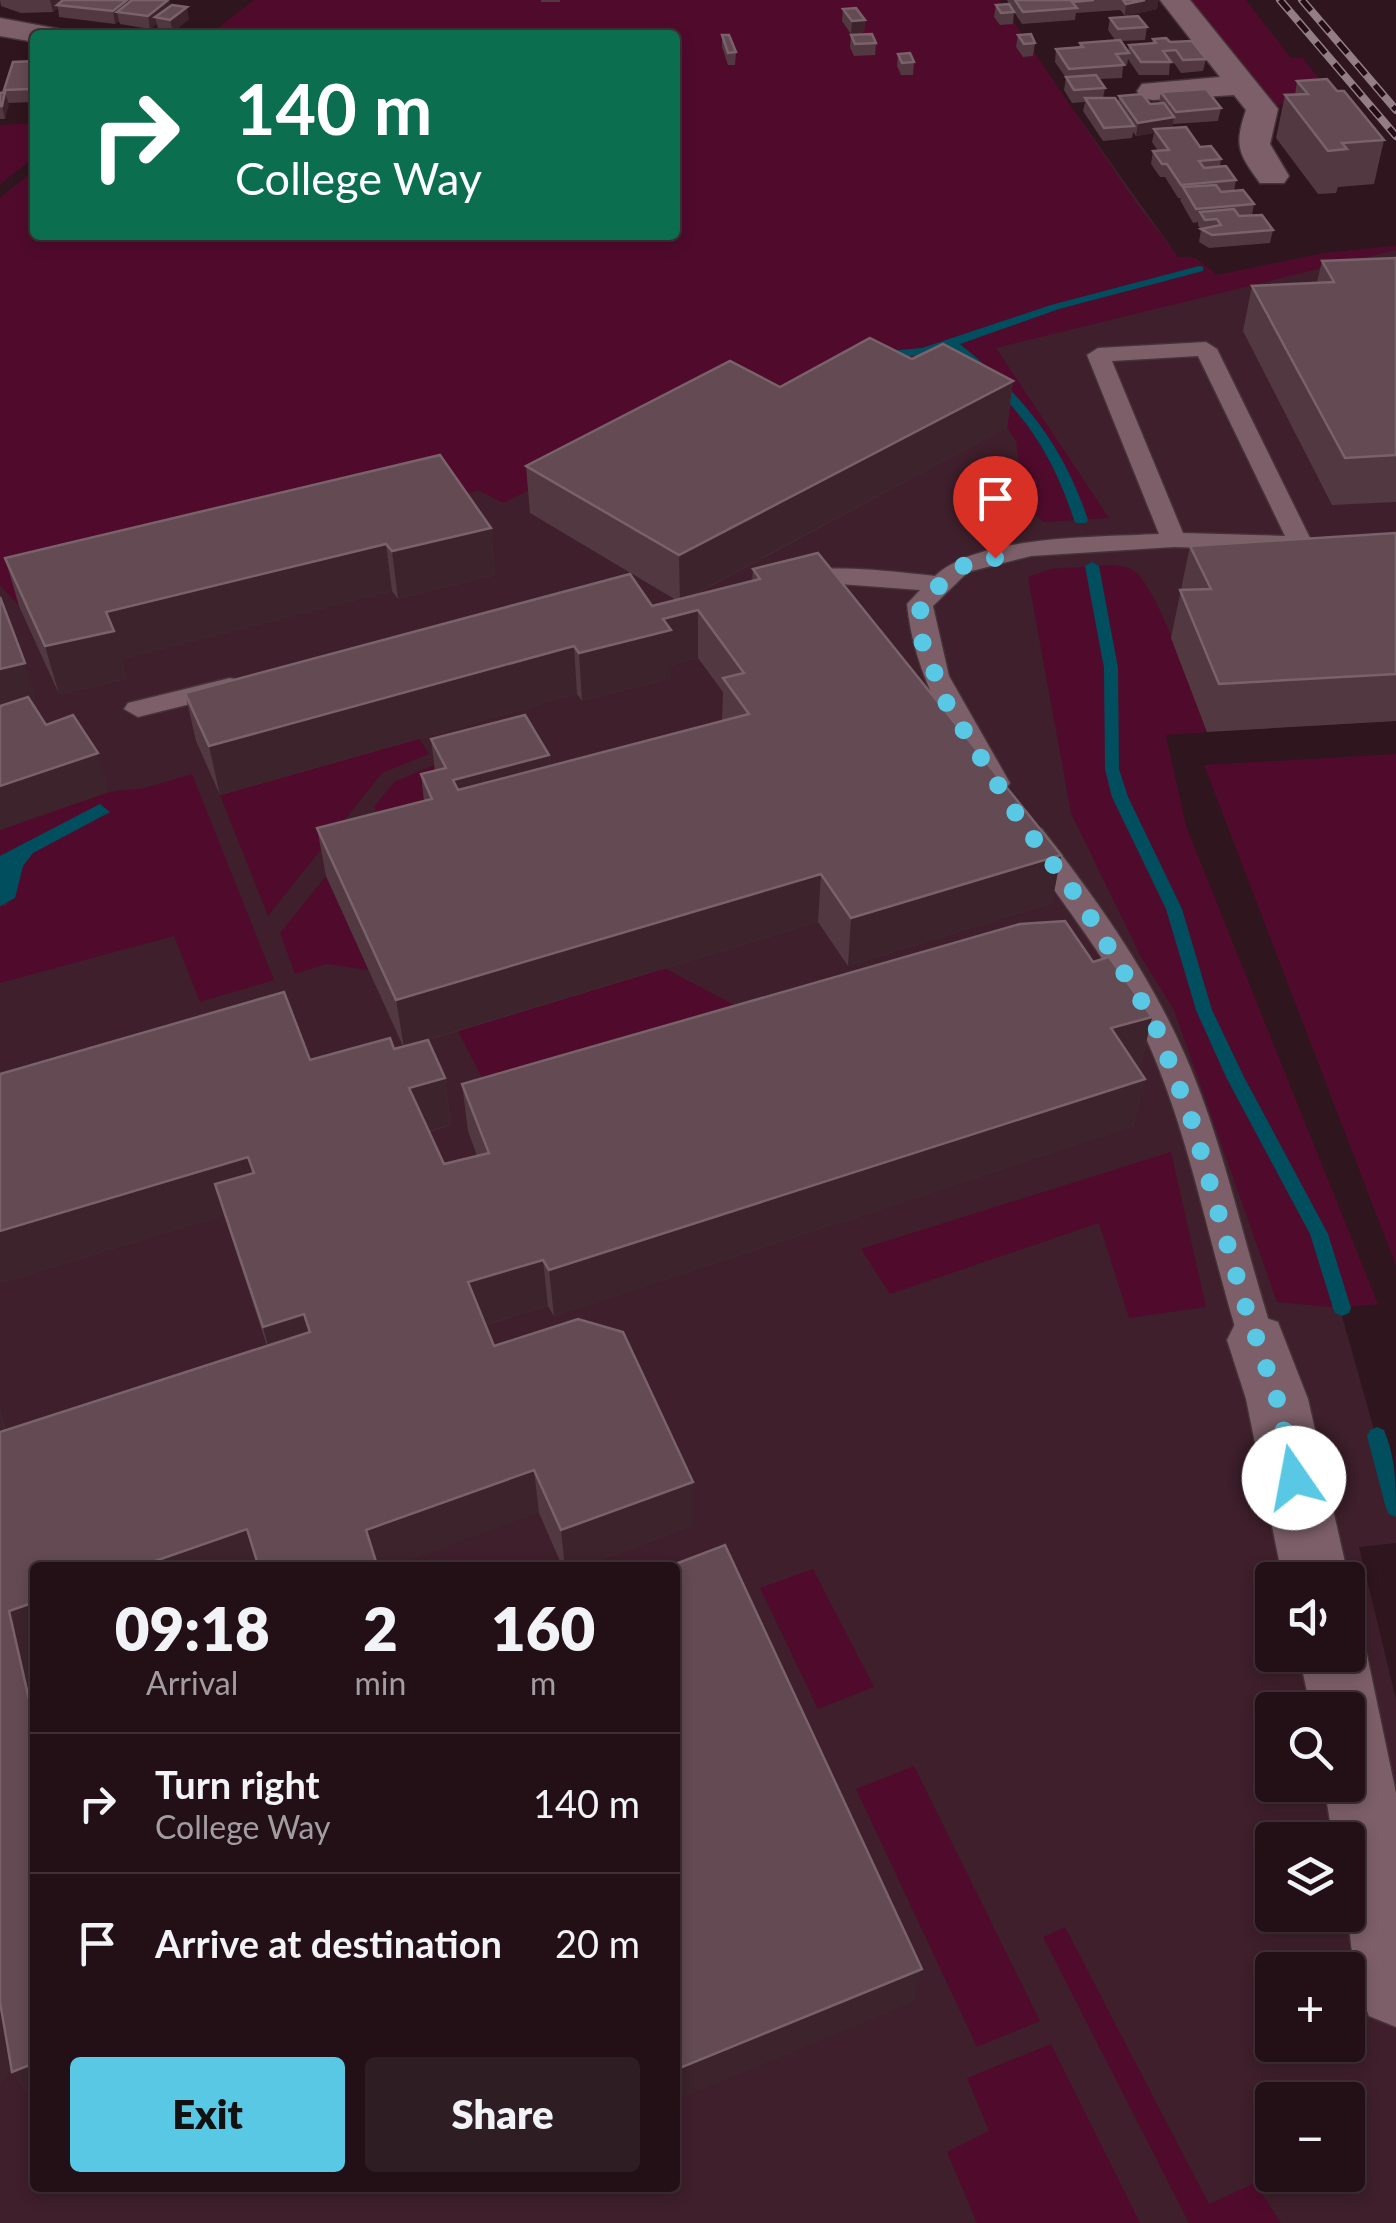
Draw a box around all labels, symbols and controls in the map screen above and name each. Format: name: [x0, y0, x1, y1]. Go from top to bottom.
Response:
text: 140 m: [235, 66, 432, 150]
icon: right: [70, 70, 200, 200]
text: College Way: [235, 151, 482, 205]
pin: [953, 456, 1038, 559]
icon: arrive: [968, 471, 1023, 526]
position arrow: [1242, 1426, 1346, 1530]
map controls: [1255, 1562, 1365, 2192]
button: sound: [1255, 1562, 1365, 1672]
text: 09:18: [115, 1592, 270, 1664]
text: 2: [363, 1592, 398, 1664]
text: 160: [491, 1592, 595, 1664]
text: Arrival: [146, 1663, 238, 1702]
text: min: [354, 1663, 406, 1702]
text: m: [530, 1663, 556, 1702]
button: search: [1255, 1692, 1365, 1802]
text: Turn right: [155, 1761, 320, 1807]
icon: right: [70, 1776, 125, 1831]
text: 140 m: [533, 1780, 640, 1826]
text: College Way: [155, 1807, 331, 1846]
button: layers: [1255, 1822, 1365, 1932]
icon: arrive: [70, 1916, 125, 1971]
text: Arrive at destination: [155, 1920, 502, 1966]
text: 20 m: [555, 1920, 640, 1966]
button: +: [1255, 1952, 1365, 2062]
button: Exit: [70, 2057, 345, 2172]
button: Share: [365, 2057, 640, 2172]
button: −: [1255, 2082, 1365, 2192]

